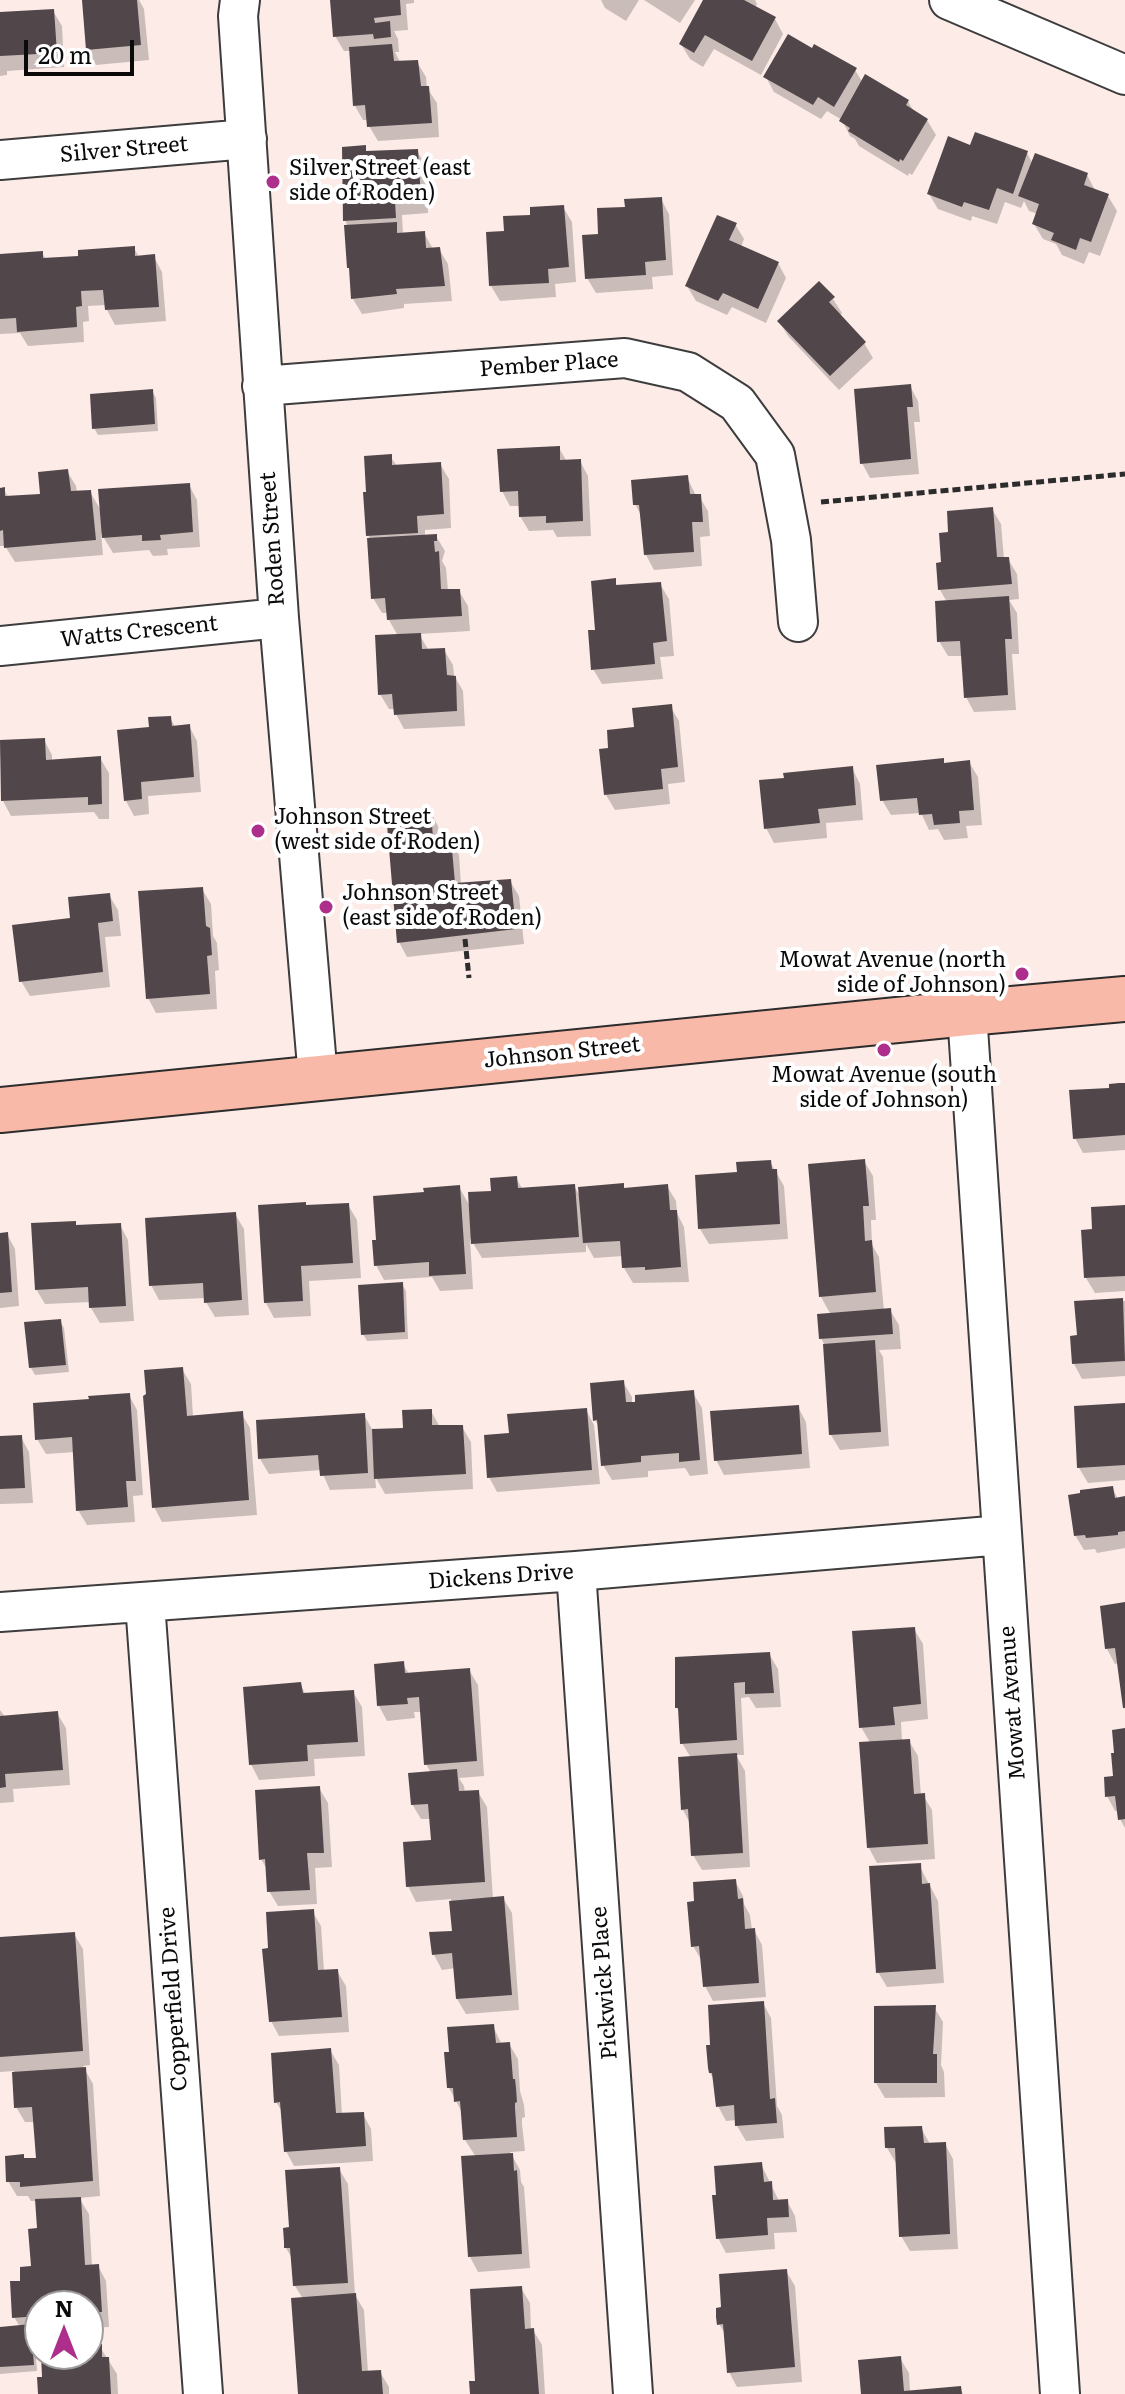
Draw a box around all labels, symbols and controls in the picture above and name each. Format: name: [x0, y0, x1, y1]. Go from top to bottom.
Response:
scale bar: [28, 24, 138, 74]
text: 20 m: [38, 36, 92, 71]
street label: Silver Street: [59, 131, 189, 169]
place label: Silver Street (east side of Roden): [289, 156, 471, 208]
marker: Silver Street (east side of Roden): [264, 173, 282, 191]
street label: Pember Place: [479, 347, 619, 383]
street label: Roden Street: [255, 471, 291, 607]
street label: Watts Crescent: [59, 611, 219, 653]
place label: Johnson Street (west side of Roden): [274, 805, 481, 856]
marker: Johnson Street (west side of Roden): [249, 822, 267, 840]
place label: Johnson Street (east side of Roden): [342, 881, 542, 932]
marker: Johnson Street (east side of Roden): [317, 898, 335, 916]
place label: Mowat Avenue (north side of Johnson): [779, 948, 1006, 1000]
marker: Mowat Avenue (north side of Johnson): [1013, 965, 1031, 983]
street label: Johnson Street: [482, 1032, 642, 1074]
marker: Mowat Avenue (south side of Johnson): [875, 1041, 893, 1059]
place label: Mowat Avenue (south side of Johnson): [771, 1063, 997, 1114]
street label: Dickens Drive: [427, 1559, 575, 1595]
street label: Mowat Avenue: [994, 1625, 1032, 1781]
street label: Pickwick Place: [586, 1905, 624, 2061]
street label: Copperfield Drive: [154, 1906, 194, 2092]
north arrow: [24, 2290, 104, 2370]
text: N: [55, 2291, 73, 2324]

